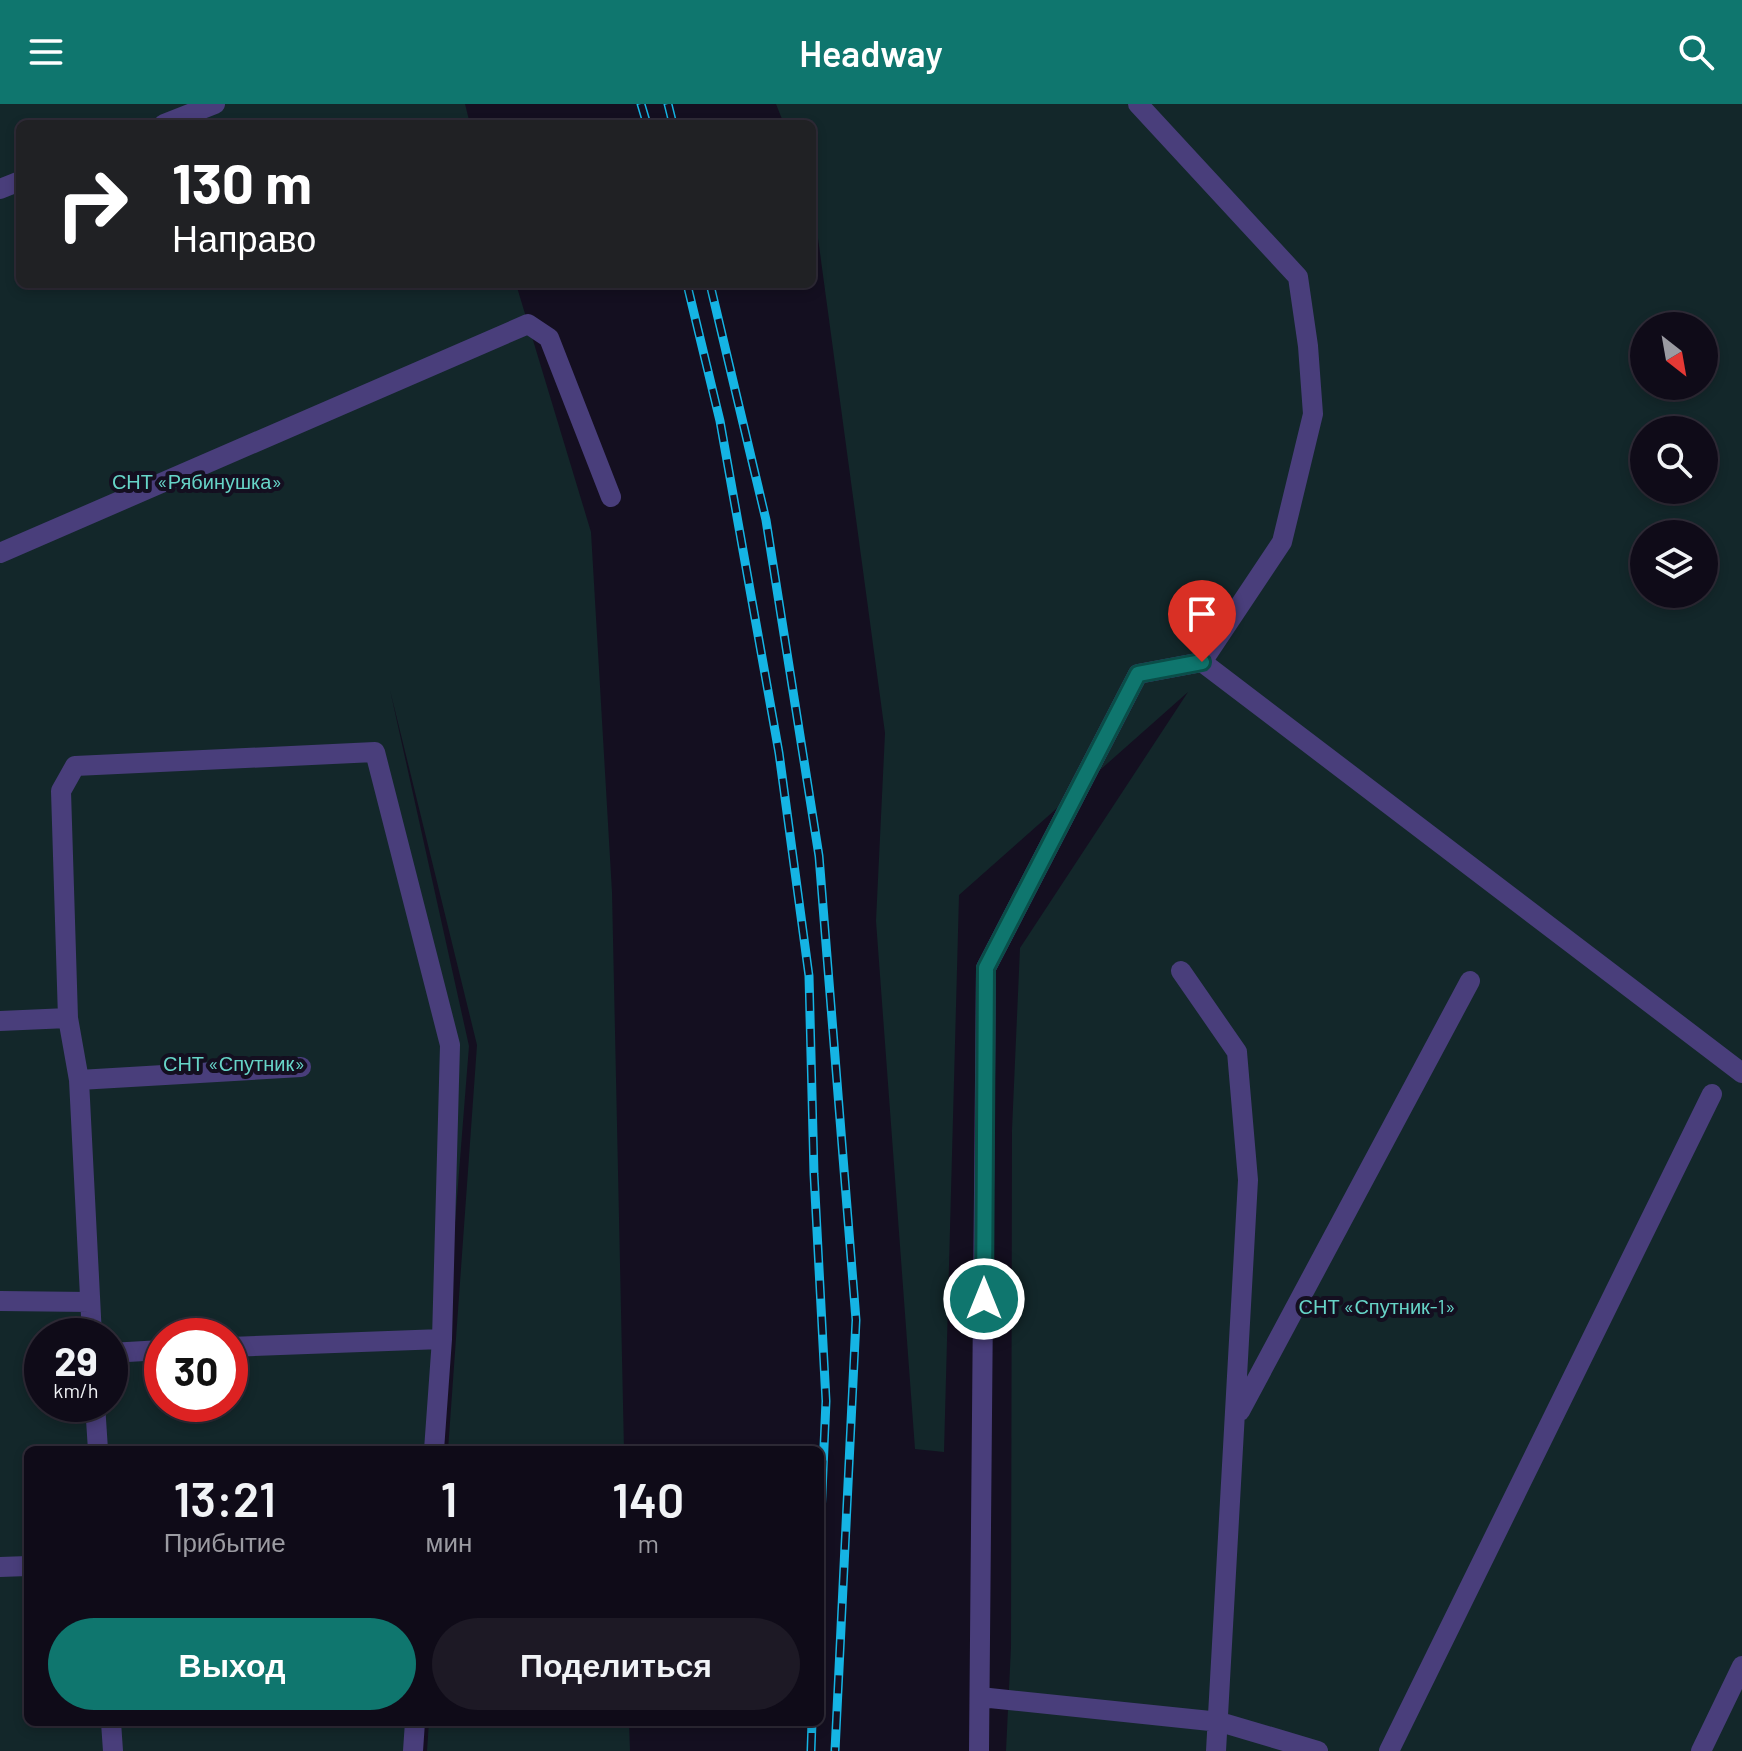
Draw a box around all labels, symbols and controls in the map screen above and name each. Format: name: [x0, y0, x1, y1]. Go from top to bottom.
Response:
icon: menu: [24, 30, 68, 74]
icon: search: [1674, 30, 1718, 74]
text: Headway: [799, 31, 943, 74]
text: 130 m: [172, 148, 312, 215]
icon: right: [40, 152, 144, 256]
text: Направо: [172, 216, 316, 259]
north arrow: [1630, 312, 1718, 400]
map controls: [1630, 312, 1718, 608]
button: search: [1630, 416, 1718, 504]
park label: СНТ «Рябинушка»: [112, 469, 282, 493]
button: layers: [1630, 520, 1718, 608]
pin: [1168, 580, 1236, 662]
icon: arrive: [1180, 592, 1224, 636]
park label: СНТ «Спутник»: [163, 1051, 305, 1075]
position arrow: [942, 1257, 1026, 1341]
park label: СНТ «Спутник-1»: [1299, 1294, 1455, 1318]
speed limit sign: 30: [144, 1318, 248, 1422]
text: 29: [54, 1336, 98, 1384]
text: km/h: [53, 1378, 99, 1402]
text: 13:21: [174, 1469, 276, 1527]
text: 1: [440, 1469, 457, 1527]
text: 140: [612, 1470, 684, 1528]
text: Прибытие: [164, 1526, 286, 1557]
text: мин: [426, 1526, 472, 1557]
text: m: [637, 1527, 659, 1558]
button: Выход: [48, 1618, 416, 1710]
button: Поделиться: [432, 1618, 800, 1710]

